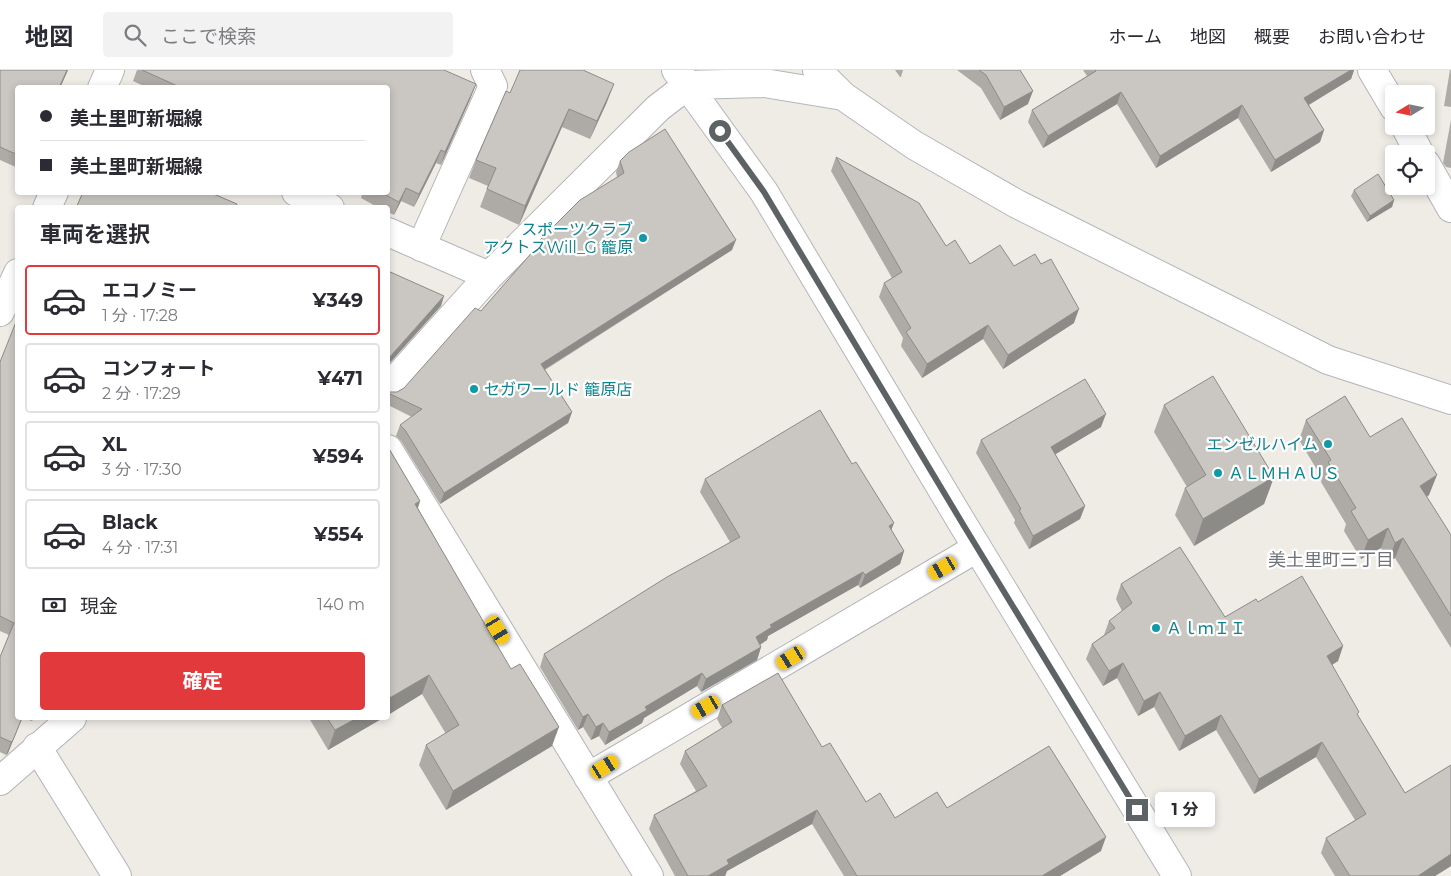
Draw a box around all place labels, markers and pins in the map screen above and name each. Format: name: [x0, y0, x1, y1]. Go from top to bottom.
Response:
place label: スポーツクラブ アクトスWill_G 籠原: [483, 220, 633, 257]
marker: スポーツクラブ アクトスWill_G 籠原: [637, 232, 649, 244]
place label: セガワールド 籠原店: [484, 380, 632, 399]
marker: セガワールド 籠原店: [468, 383, 480, 395]
place label: エンゼルハイム: [1207, 435, 1318, 454]
marker: エンゼルハイム: [1322, 438, 1334, 450]
place label: ＡＬＭＨＡＵＳ: [1228, 464, 1340, 483]
marker: ＡＬＭＨＡＵＳ: [1212, 467, 1224, 479]
place label: ＡｌｍＩＩ: [1166, 619, 1246, 638]
marker: ＡｌｍＩＩ: [1150, 622, 1162, 634]

